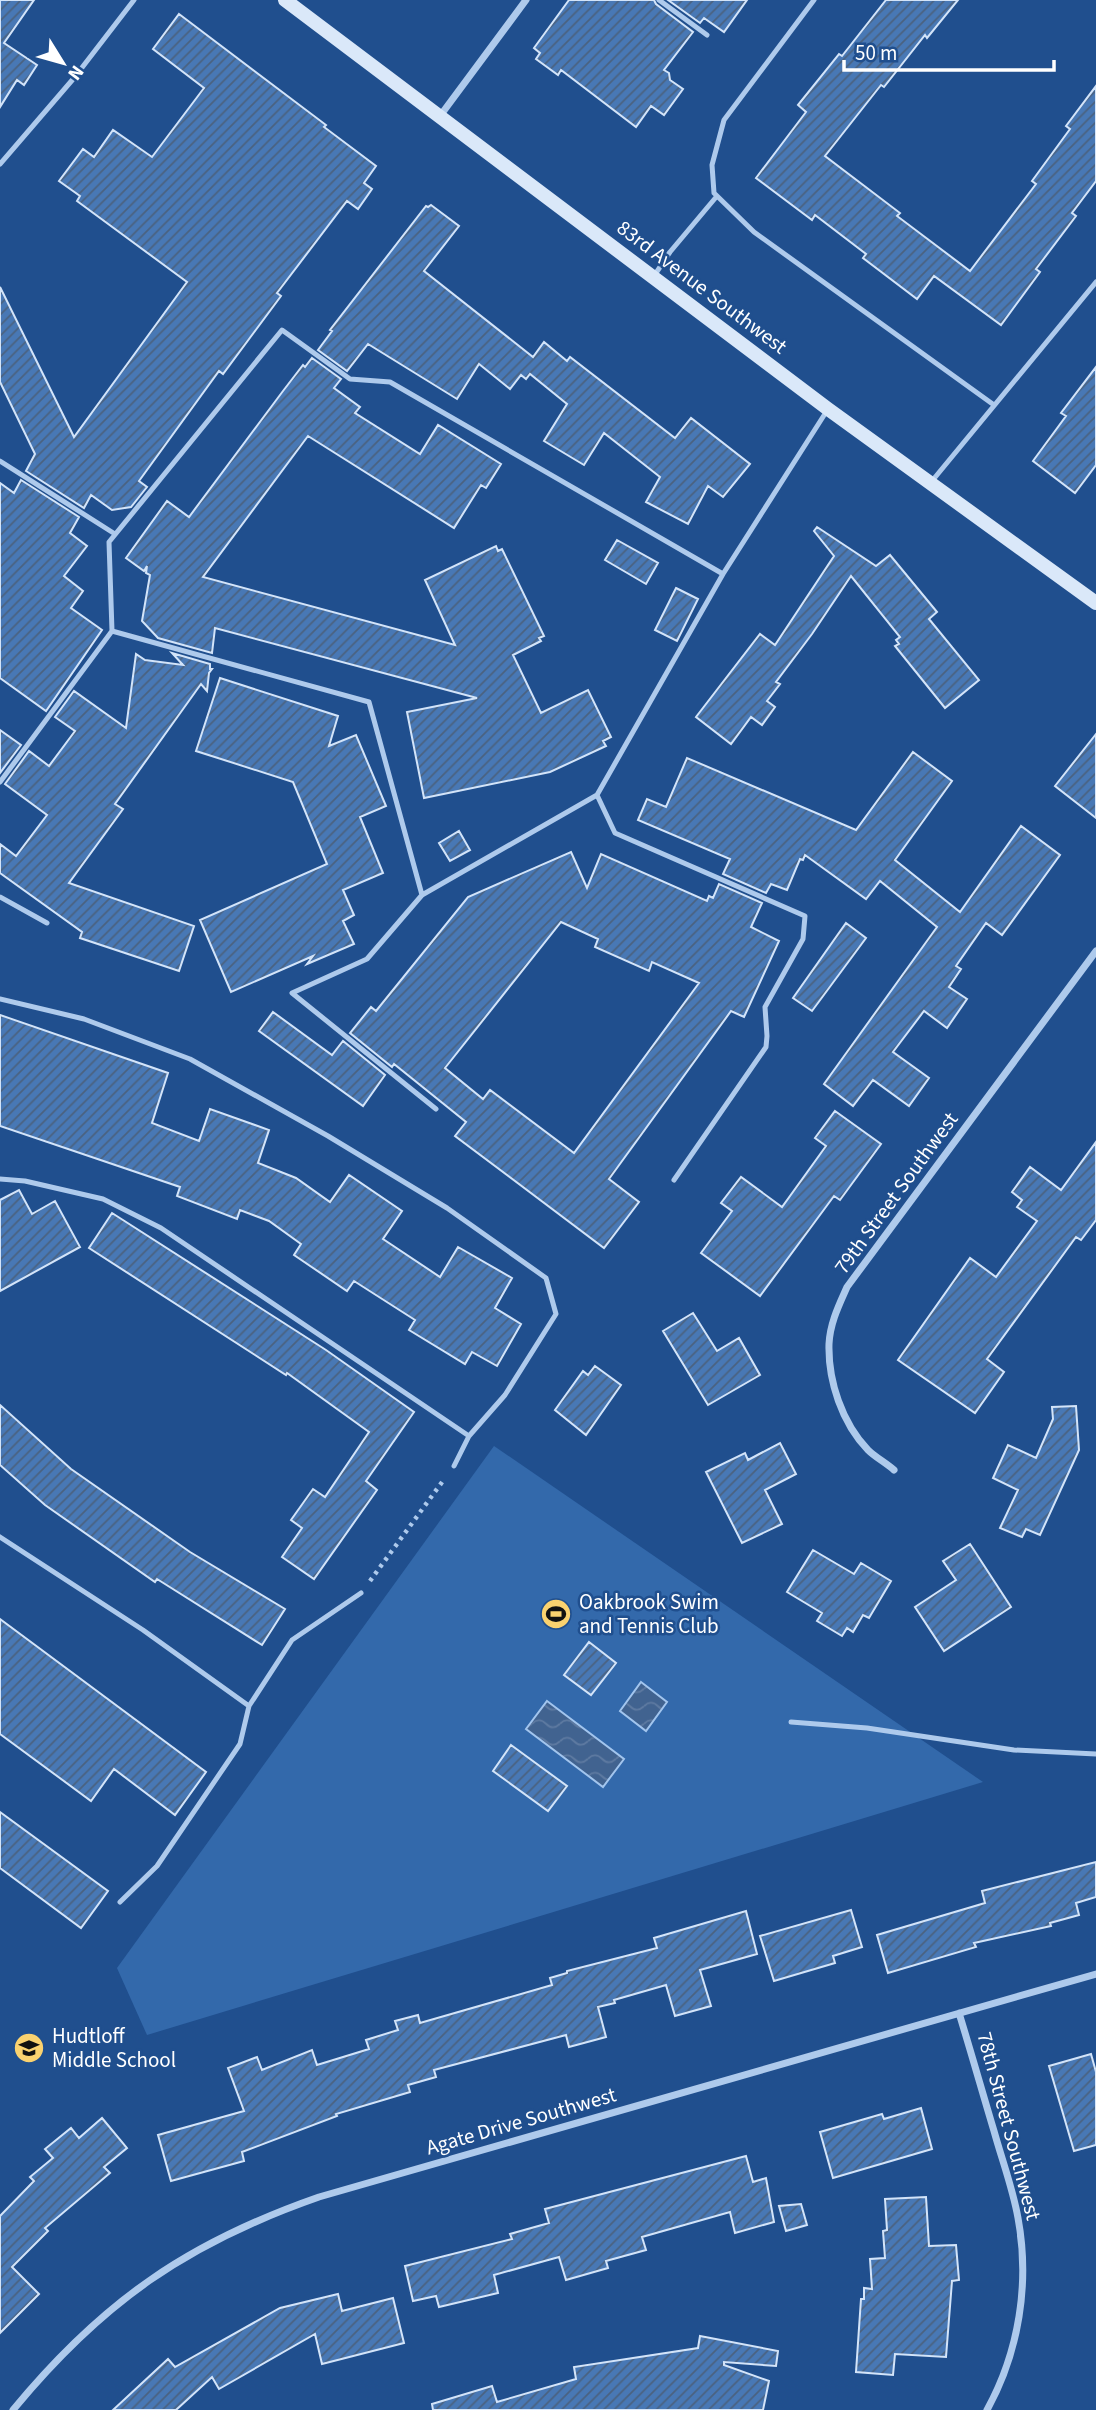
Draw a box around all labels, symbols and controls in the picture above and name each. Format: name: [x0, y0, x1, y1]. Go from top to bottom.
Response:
north arrow: [28, 28, 98, 98]
scale bar: [844, 28, 1054, 72]
text: 50 m: [855, 38, 897, 68]
text: N: [61, 59, 90, 86]
street label: 83rd Avenue Southwest: [611, 213, 793, 361]
street label: 79th Street Southwest: [827, 1106, 965, 1280]
place label: Oakbrook Swim and Tennis Club: [579, 1587, 719, 1641]
sports icon: Oakbrook Swim and Tennis Club: [539, 1597, 573, 1631]
place label: Hudtloff Middle School: [52, 2021, 176, 2075]
street label: 78th Street Southwest: [969, 2028, 1049, 2224]
school or university icon: Hudtloff Middle School: [12, 2031, 46, 2065]
street label: Agate Drive Southwest: [422, 2079, 620, 2163]

